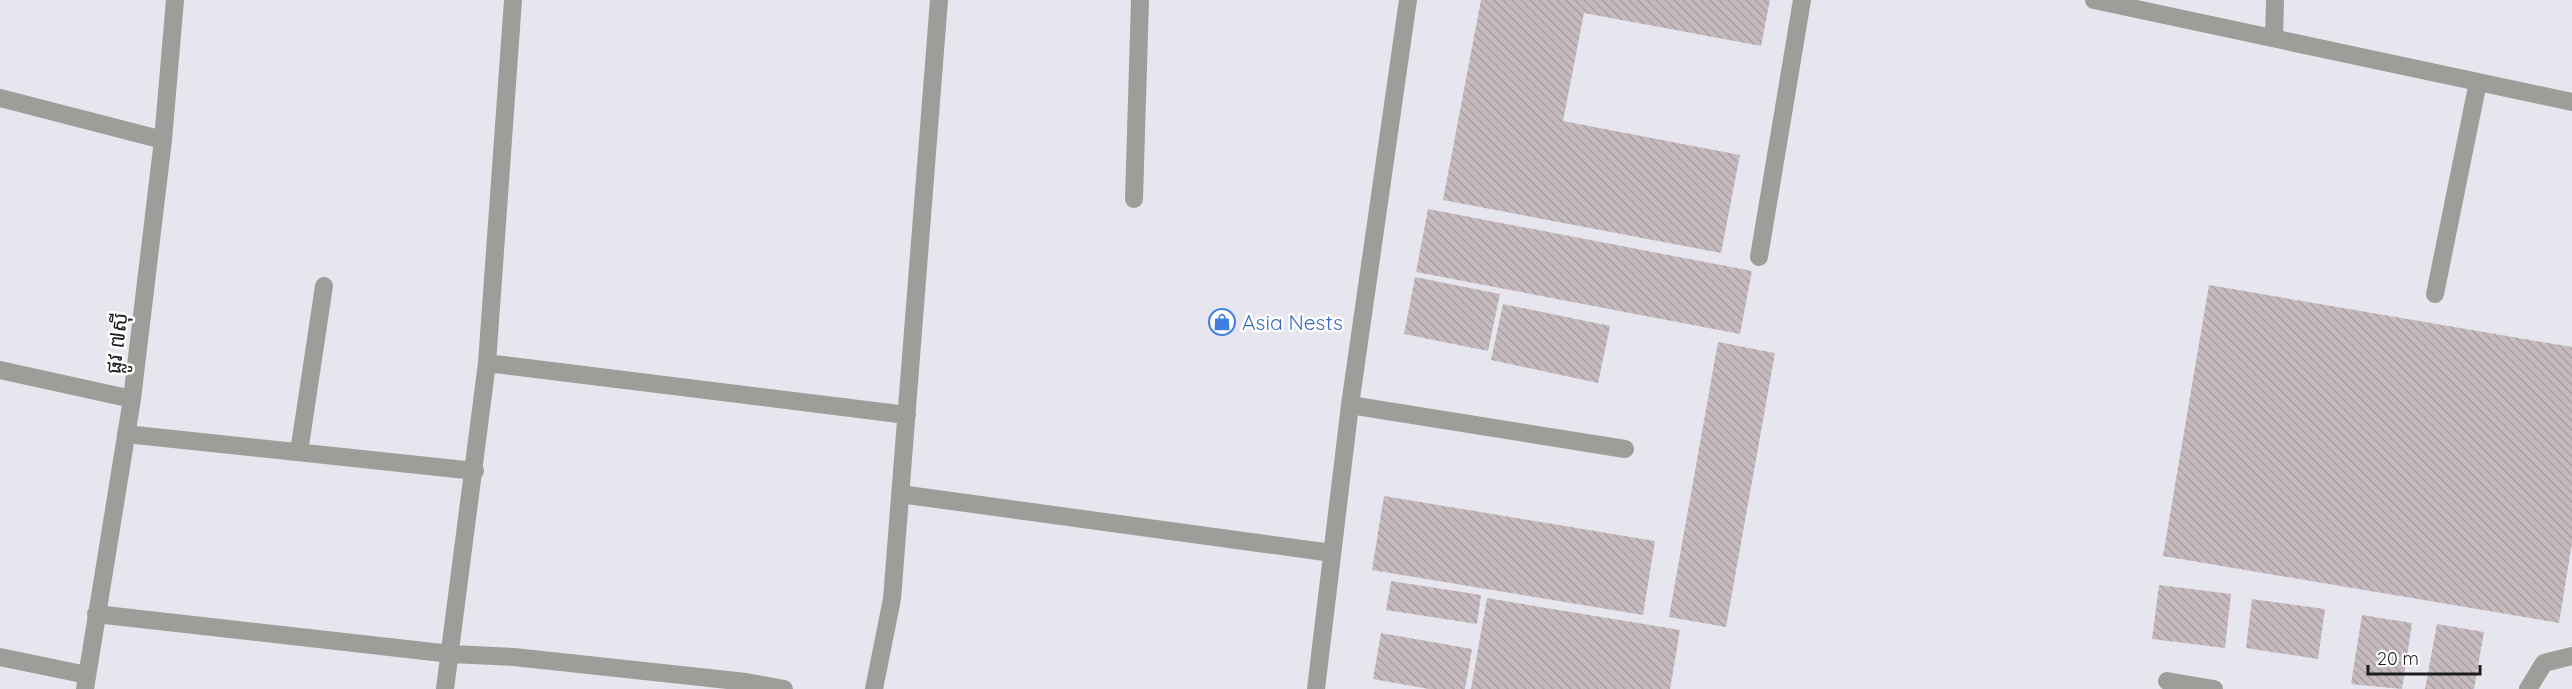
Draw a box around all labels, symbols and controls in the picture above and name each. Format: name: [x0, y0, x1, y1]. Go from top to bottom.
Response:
shop icon: Asia Nests: [1207, 307, 1237, 337]
place label: Asia Nests: [1242, 309, 1343, 335]
street label: ផ្លូវ ៧ស៊ី: [99, 311, 140, 376]
scale bar: [2368, 638, 2480, 676]
text: 20 m: [2377, 647, 2419, 670]

